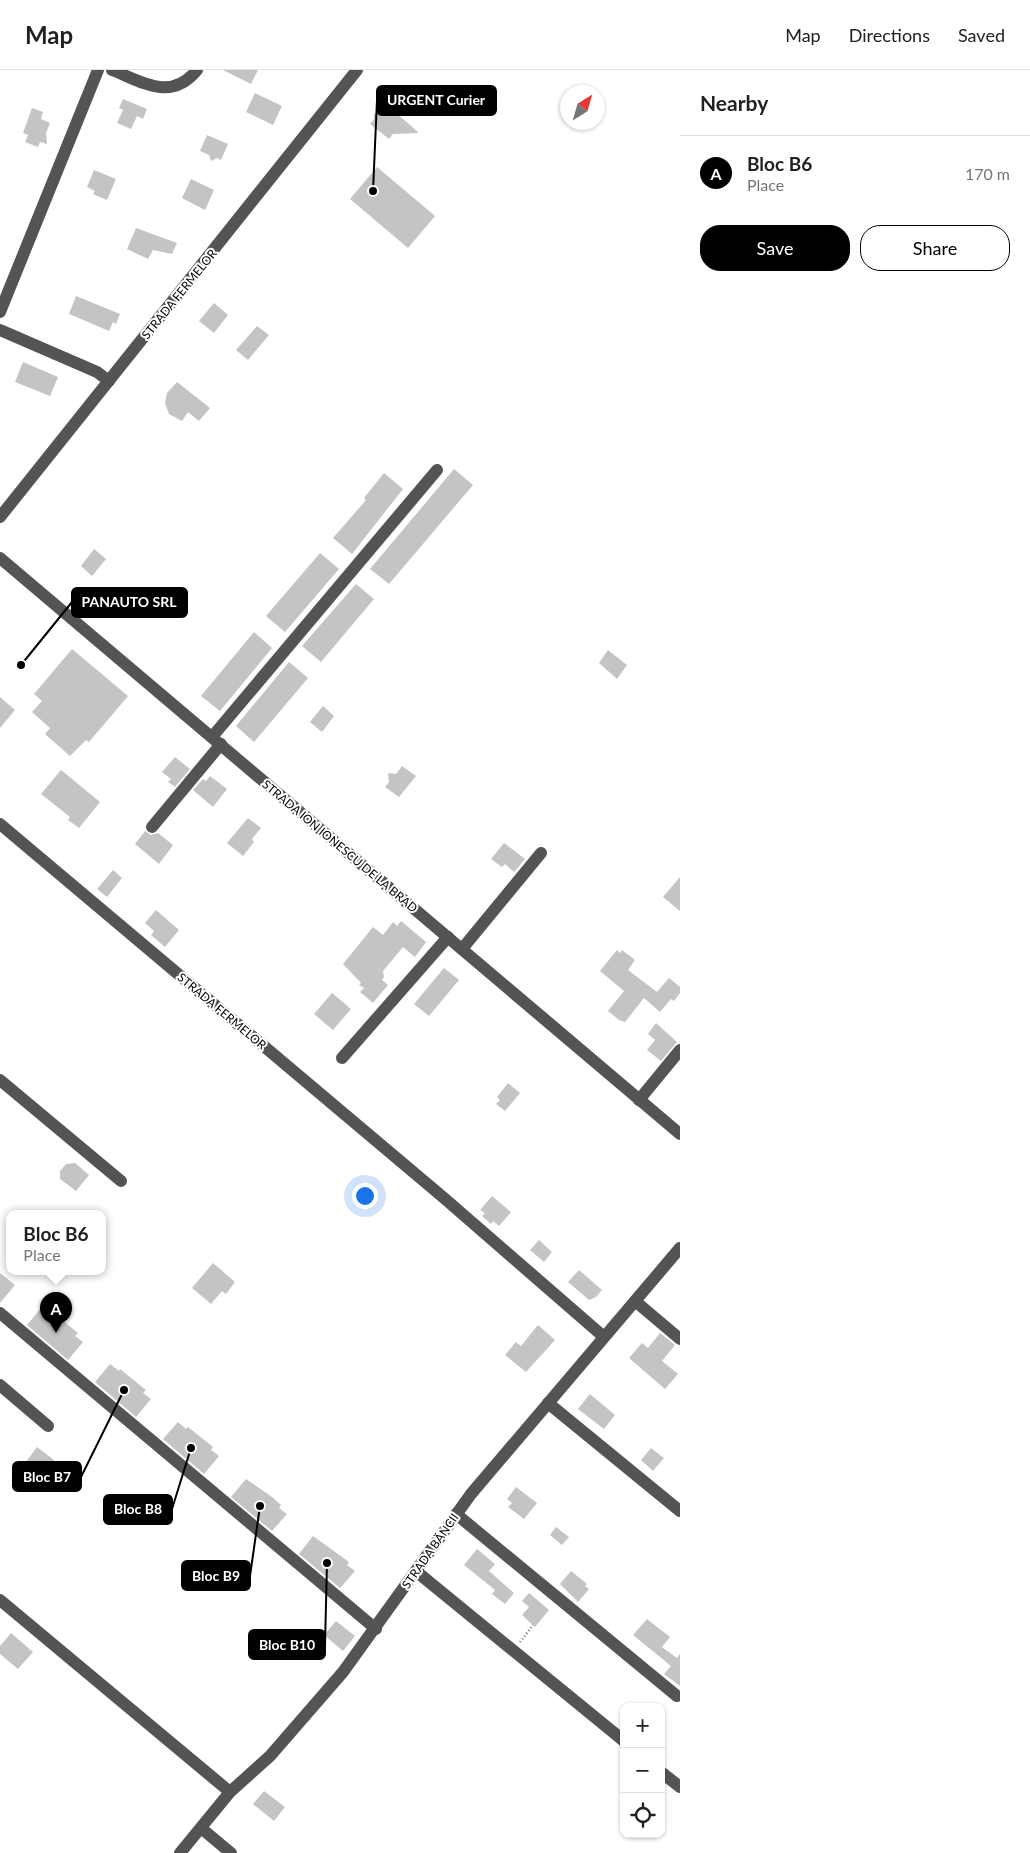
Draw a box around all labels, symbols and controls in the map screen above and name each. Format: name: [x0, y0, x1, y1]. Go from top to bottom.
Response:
text: Map: [25, 20, 73, 49]
text: Map: [785, 24, 821, 46]
text: Directions: [849, 24, 930, 46]
text: Saved: [958, 24, 1005, 46]
north arrow: [560, 85, 605, 130]
callout: URGENT Curier: [377, 86, 496, 115]
text: Nearby: [700, 90, 768, 115]
text: URGENT Curier: [387, 91, 486, 108]
text: Bloc B6: [747, 152, 812, 175]
text: A: [710, 164, 722, 183]
text: 170 m: [965, 164, 1010, 183]
text: Place: [747, 175, 784, 194]
button: Save: [700, 225, 850, 271]
button: Share: [860, 225, 1010, 271]
street label: STRADA FERMELOR: [138, 246, 220, 342]
callout: PANAUTO SRL: [72, 588, 187, 617]
text: PANAUTO SRL: [81, 593, 177, 610]
street label: STRADA ION IONESCU DE LA BRAD: [259, 777, 421, 915]
street label: STRADA FERMELOR: [175, 970, 270, 1053]
your location: [352, 1183, 378, 1209]
popup: [6, 1210, 106, 1275]
text: Bloc B6: [23, 1222, 89, 1245]
text: Place: [23, 1245, 61, 1264]
pin: A: [40, 1292, 72, 1333]
callout: Bloc B7: [13, 1462, 81, 1491]
text: Bloc B7: [23, 1468, 71, 1485]
callout: Bloc B8: [104, 1495, 172, 1524]
text: Bloc B8: [114, 1500, 162, 1517]
street label: STRADA BĂNCII: [398, 1510, 462, 1592]
callout: Bloc B9: [182, 1561, 250, 1590]
text: Bloc B9: [192, 1567, 240, 1584]
callout: Bloc B10: [249, 1630, 325, 1659]
text: Bloc B10: [259, 1636, 315, 1653]
map controls: [620, 1703, 665, 1838]
button: +: [620, 1703, 665, 1748]
button: −: [620, 1748, 665, 1793]
button: locate: [620, 1793, 665, 1838]

